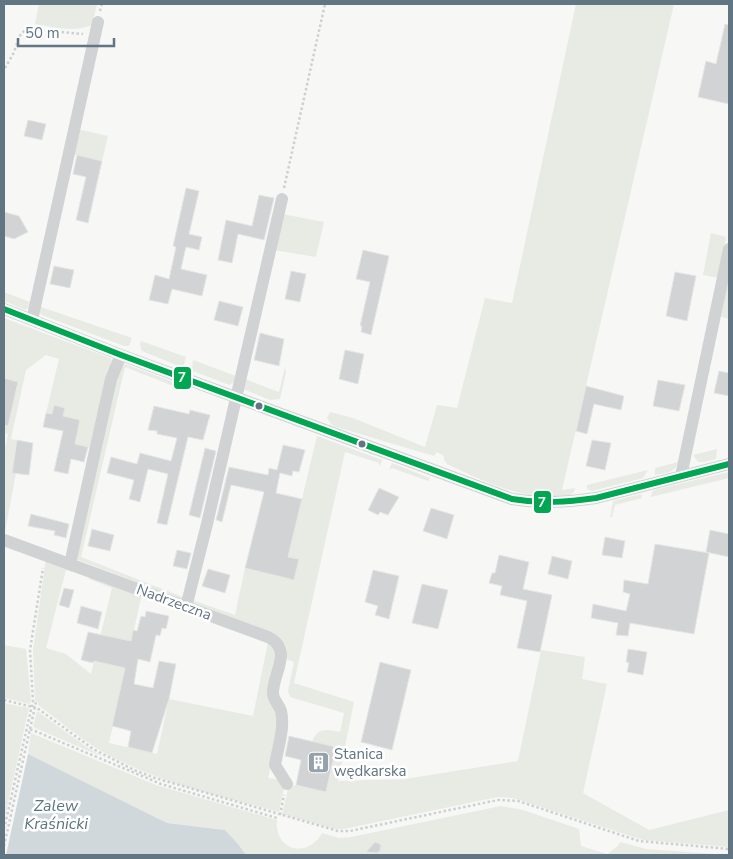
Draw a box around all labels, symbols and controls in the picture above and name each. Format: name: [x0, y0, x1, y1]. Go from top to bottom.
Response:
scale bar: [18, 15, 114, 47]
text: 50 m: [25, 23, 60, 43]
line badge: 7: [173, 366, 192, 390]
text: 7: [178, 368, 186, 387]
unlabelled marker: [254, 401, 264, 411]
unlabelled marker: [357, 439, 367, 449]
line badge: 7: [533, 490, 552, 514]
text: 7: [538, 493, 546, 512]
street label: Nadrzeczna: [134, 579, 214, 625]
place label: Stanica wędkarska: [334, 744, 407, 781]
building icon: Stanica wędkarska: [306, 751, 330, 775]
water label: Zalew Kraśnicki: [24, 795, 88, 835]

